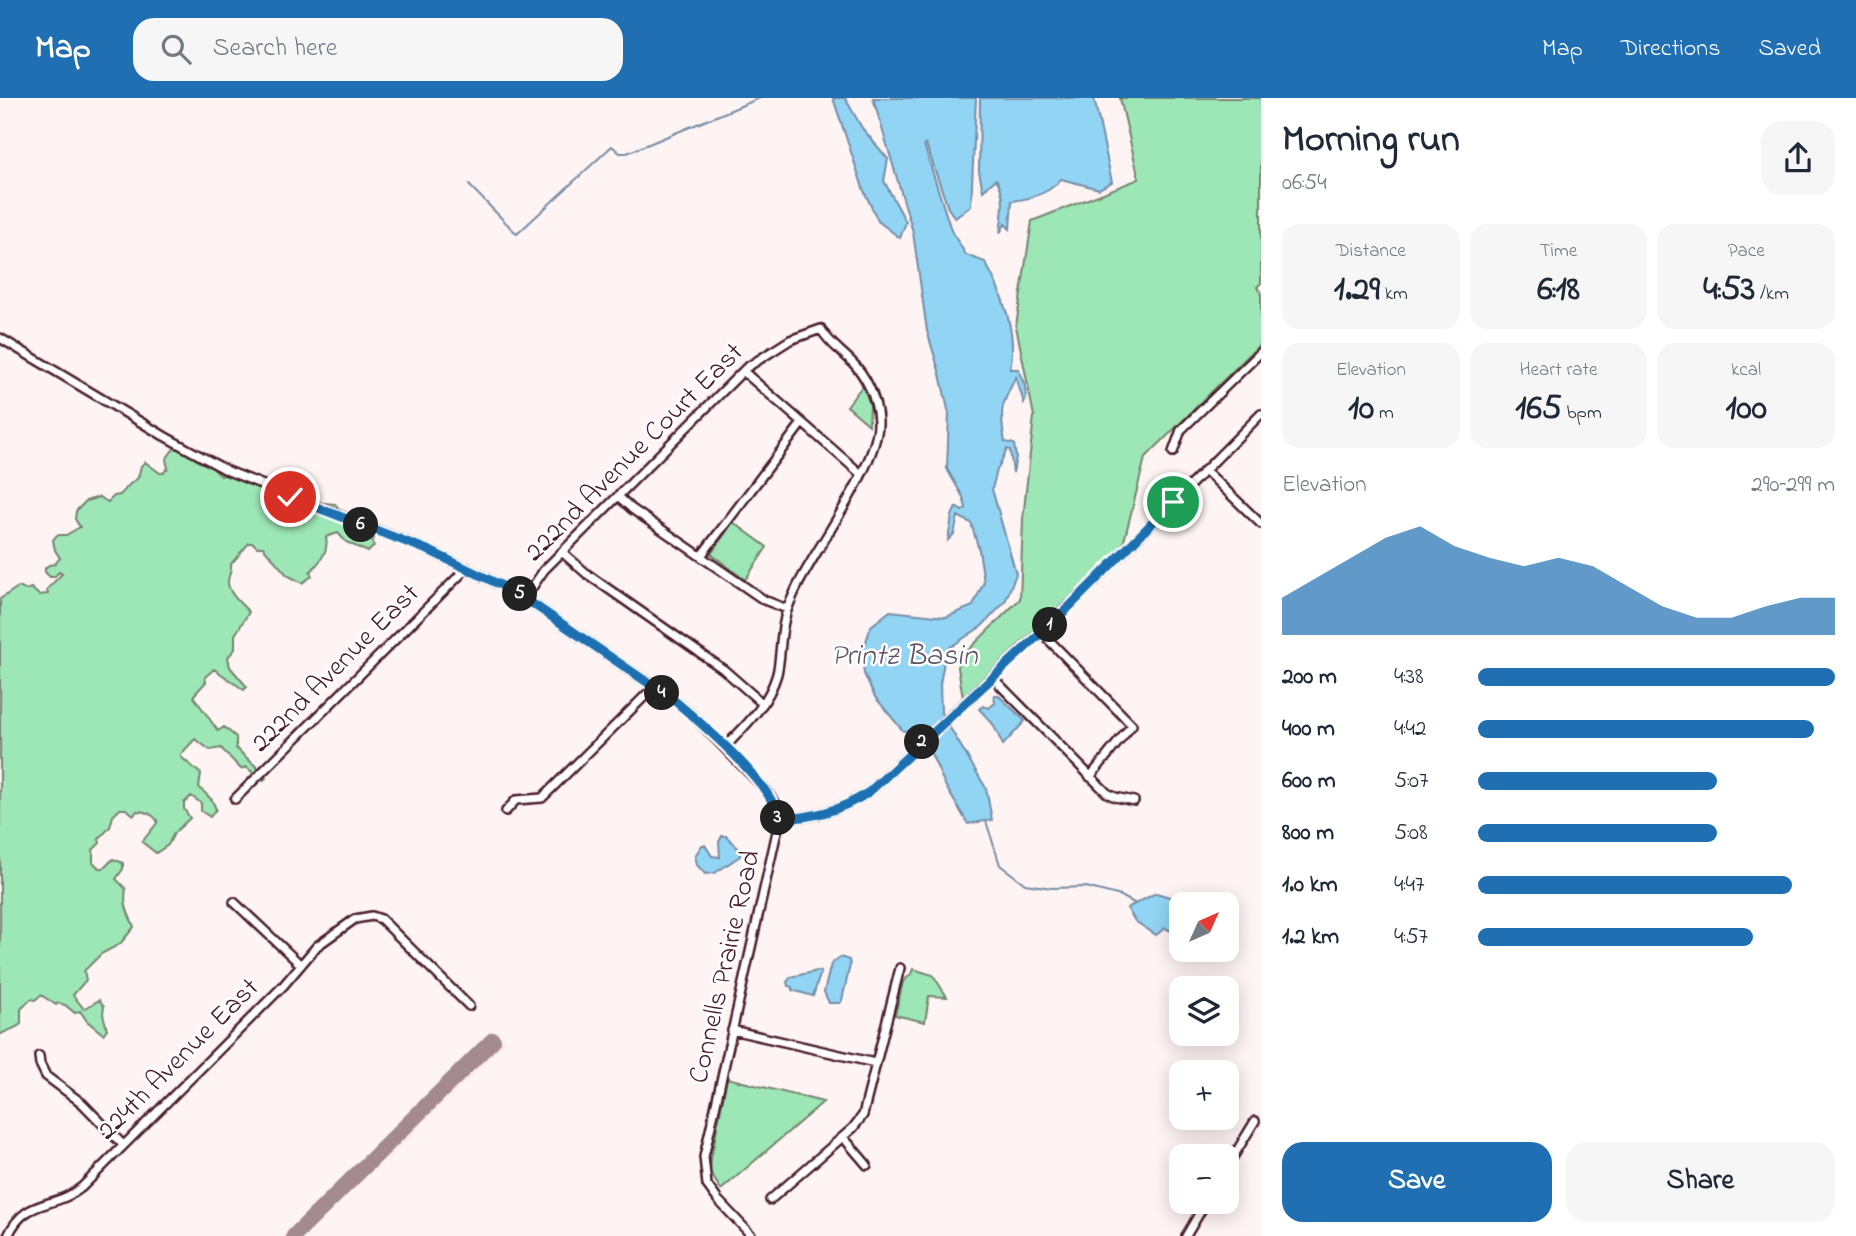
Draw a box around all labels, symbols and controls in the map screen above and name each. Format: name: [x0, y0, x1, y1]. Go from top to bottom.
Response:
search box: [133, 18, 623, 81]
text: Map: [35, 25, 91, 73]
icon: search: [157, 30, 195, 68]
text: Search here: [213, 30, 337, 68]
text: Map: [1542, 32, 1583, 67]
text: Directions: [1621, 32, 1720, 67]
text: Saved: [1758, 32, 1821, 67]
text: Morning run: [1282, 113, 1460, 169]
button: share: [1761, 121, 1835, 195]
text: 06:54: [1282, 167, 1327, 200]
text: Distance: [1336, 238, 1406, 265]
text: Time: [1540, 238, 1577, 265]
text: Pace: [1728, 238, 1765, 265]
text: 1.29: [1334, 265, 1380, 316]
text: 6:18: [1537, 265, 1580, 316]
text: 4:53: [1703, 265, 1755, 316]
text: km: [1380, 281, 1408, 308]
text: /km: [1755, 281, 1789, 308]
street label: 222nd Avenue Court East: [516, 334, 754, 572]
text: Elevation: [1336, 357, 1406, 384]
text: Heart rate: [1520, 357, 1597, 384]
text: kcal: [1731, 357, 1761, 384]
text: 10: [1348, 384, 1374, 435]
text: 165: [1515, 384, 1562, 435]
text: 100: [1725, 384, 1767, 435]
text: m: [1374, 400, 1394, 427]
text: bpm: [1562, 400, 1602, 427]
pin: [260, 467, 320, 527]
text: Elevation: [1282, 469, 1367, 502]
text: 290–299 m: [1751, 469, 1835, 502]
pin: [1143, 472, 1203, 532]
icon: check: [271, 478, 309, 516]
icon: arrive: [1154, 483, 1192, 521]
pin: 6: [344, 508, 378, 542]
text: 6: [356, 511, 365, 538]
street label: 222nd Avenue East: [242, 575, 430, 763]
pin: 5: [503, 576, 538, 612]
text: 5: [514, 580, 525, 607]
pin: 1: [1032, 608, 1068, 642]
text: 1: [1046, 611, 1053, 638]
water label: Printz Basin: [830, 635, 979, 679]
text: 200 m: [1282, 661, 1337, 694]
text: 4:38: [1394, 661, 1424, 694]
pin: 4: [644, 676, 680, 710]
text: 4: [658, 679, 665, 706]
text: 400 m: [1282, 713, 1335, 746]
text: 4:42: [1394, 713, 1426, 746]
pin: 2: [904, 724, 940, 760]
text: 2: [917, 728, 926, 755]
text: 600 m: [1282, 765, 1336, 798]
text: 5:07: [1394, 765, 1429, 798]
pin: 3: [760, 800, 796, 836]
text: 3: [774, 804, 781, 831]
text: 800 m: [1282, 817, 1334, 850]
text: 5:08: [1394, 817, 1428, 850]
street label: Connells Prairie Road: [679, 846, 773, 1088]
text: 1.0 km: [1282, 869, 1338, 902]
text: 4:47: [1394, 869, 1424, 902]
north arrow: [1169, 892, 1239, 962]
map controls: [1169, 892, 1239, 1214]
text: 1.2 km: [1282, 921, 1339, 954]
text: 4:57: [1394, 921, 1428, 954]
street label: 224th Avenue East: [88, 969, 270, 1151]
button: layers: [1169, 976, 1239, 1046]
button: +: [1169, 1060, 1239, 1130]
button: Save: [1282, 1142, 1552, 1222]
button: Share: [1566, 1142, 1835, 1222]
button: −: [1169, 1144, 1239, 1214]

